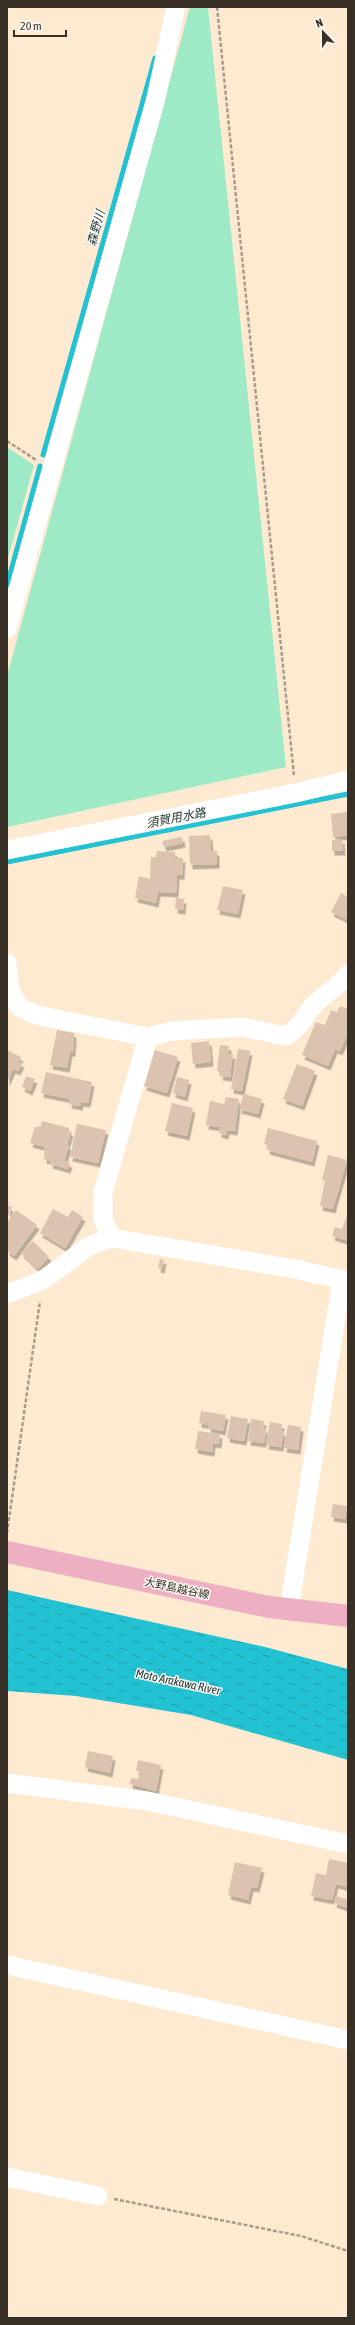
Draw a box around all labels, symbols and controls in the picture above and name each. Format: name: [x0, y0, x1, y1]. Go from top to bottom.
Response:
scale bar: [14, 12, 66, 38]
north arrow: [303, 12, 343, 52]
text: N: [314, 16, 325, 30]
text: 20 m: [20, 19, 42, 33]
water label: 森野川: [84, 207, 108, 247]
water label: 須賀用水路: [145, 805, 208, 831]
street label: 大野島越谷線: [143, 1575, 211, 1601]
water label: Moto Arakawa River: [134, 1666, 222, 1698]

